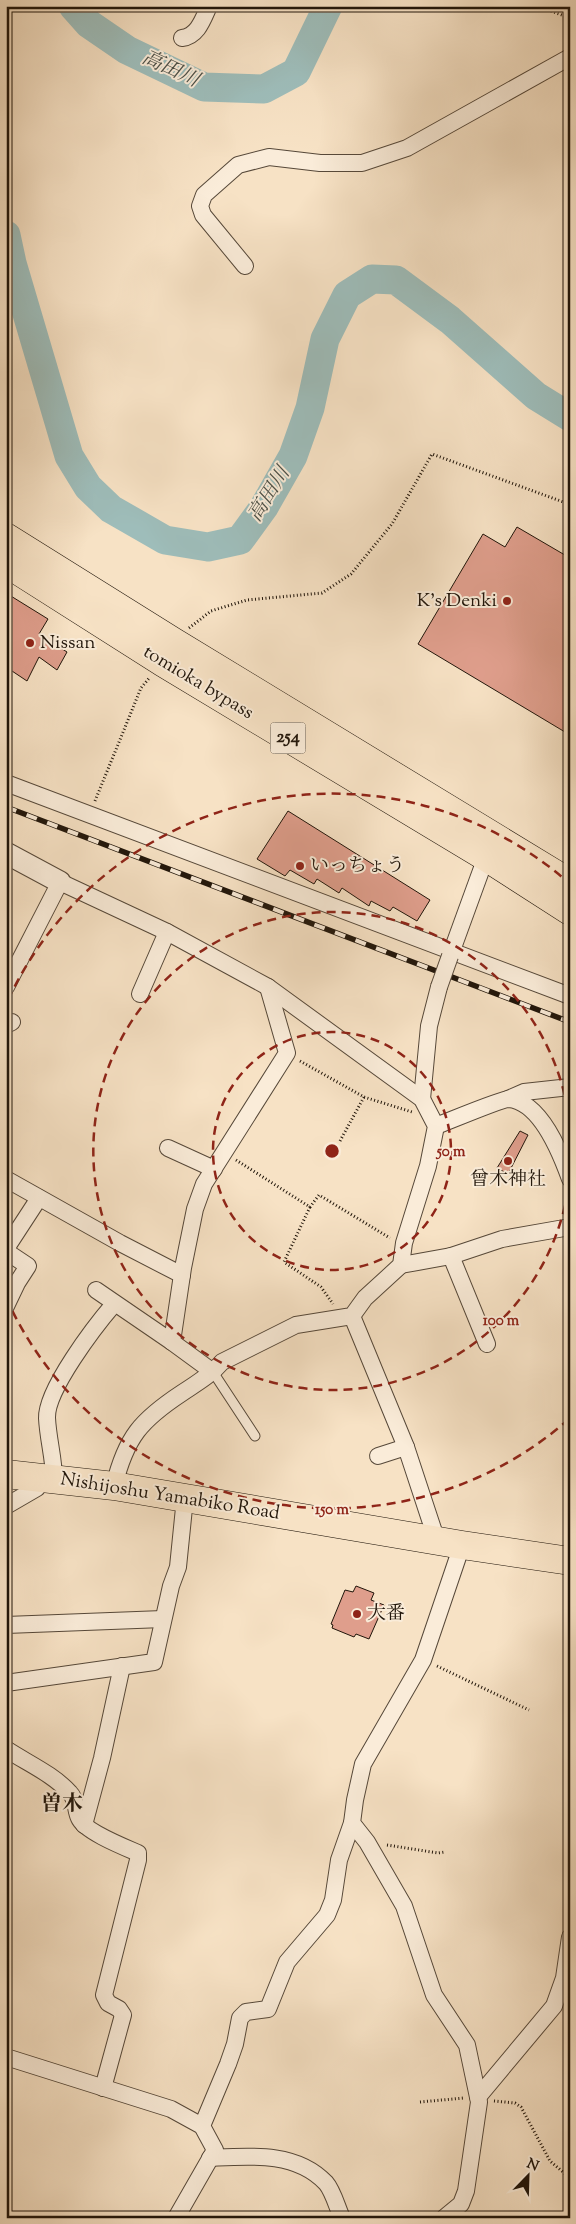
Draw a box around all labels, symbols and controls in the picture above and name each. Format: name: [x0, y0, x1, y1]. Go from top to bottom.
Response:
water label: 高田川: [137, 44, 205, 97]
water label: 高田川: [242, 460, 299, 528]
place label: K's Denki: [417, 588, 497, 615]
marker: K's Denki: [501, 595, 513, 607]
place label: Nissan: [40, 630, 95, 657]
marker: Nissan: [24, 637, 36, 649]
street label: tomioka bypass: [138, 639, 258, 727]
road number: 254: [270, 722, 306, 754]
place label: いっちょう: [310, 853, 405, 880]
marker: いっちょう: [294, 860, 306, 872]
centre of rings: [323, 1142, 341, 1160]
text: 50 m: [436, 1142, 466, 1163]
marker: 曾木神社: [502, 1155, 514, 1167]
place label: 曾木神社: [470, 1167, 546, 1194]
text: 100 m: [483, 1311, 520, 1332]
street label: Nishijoshu Yamabiko Road: [58, 1466, 282, 1528]
text: 150 m: [315, 1500, 349, 1521]
place label: 大番: [367, 1601, 405, 1628]
marker: 大番: [351, 1608, 363, 1620]
district label: 曽木: [41, 1790, 83, 1820]
north arrow: [504, 2152, 554, 2202]
text: N: [523, 2154, 541, 2177]

